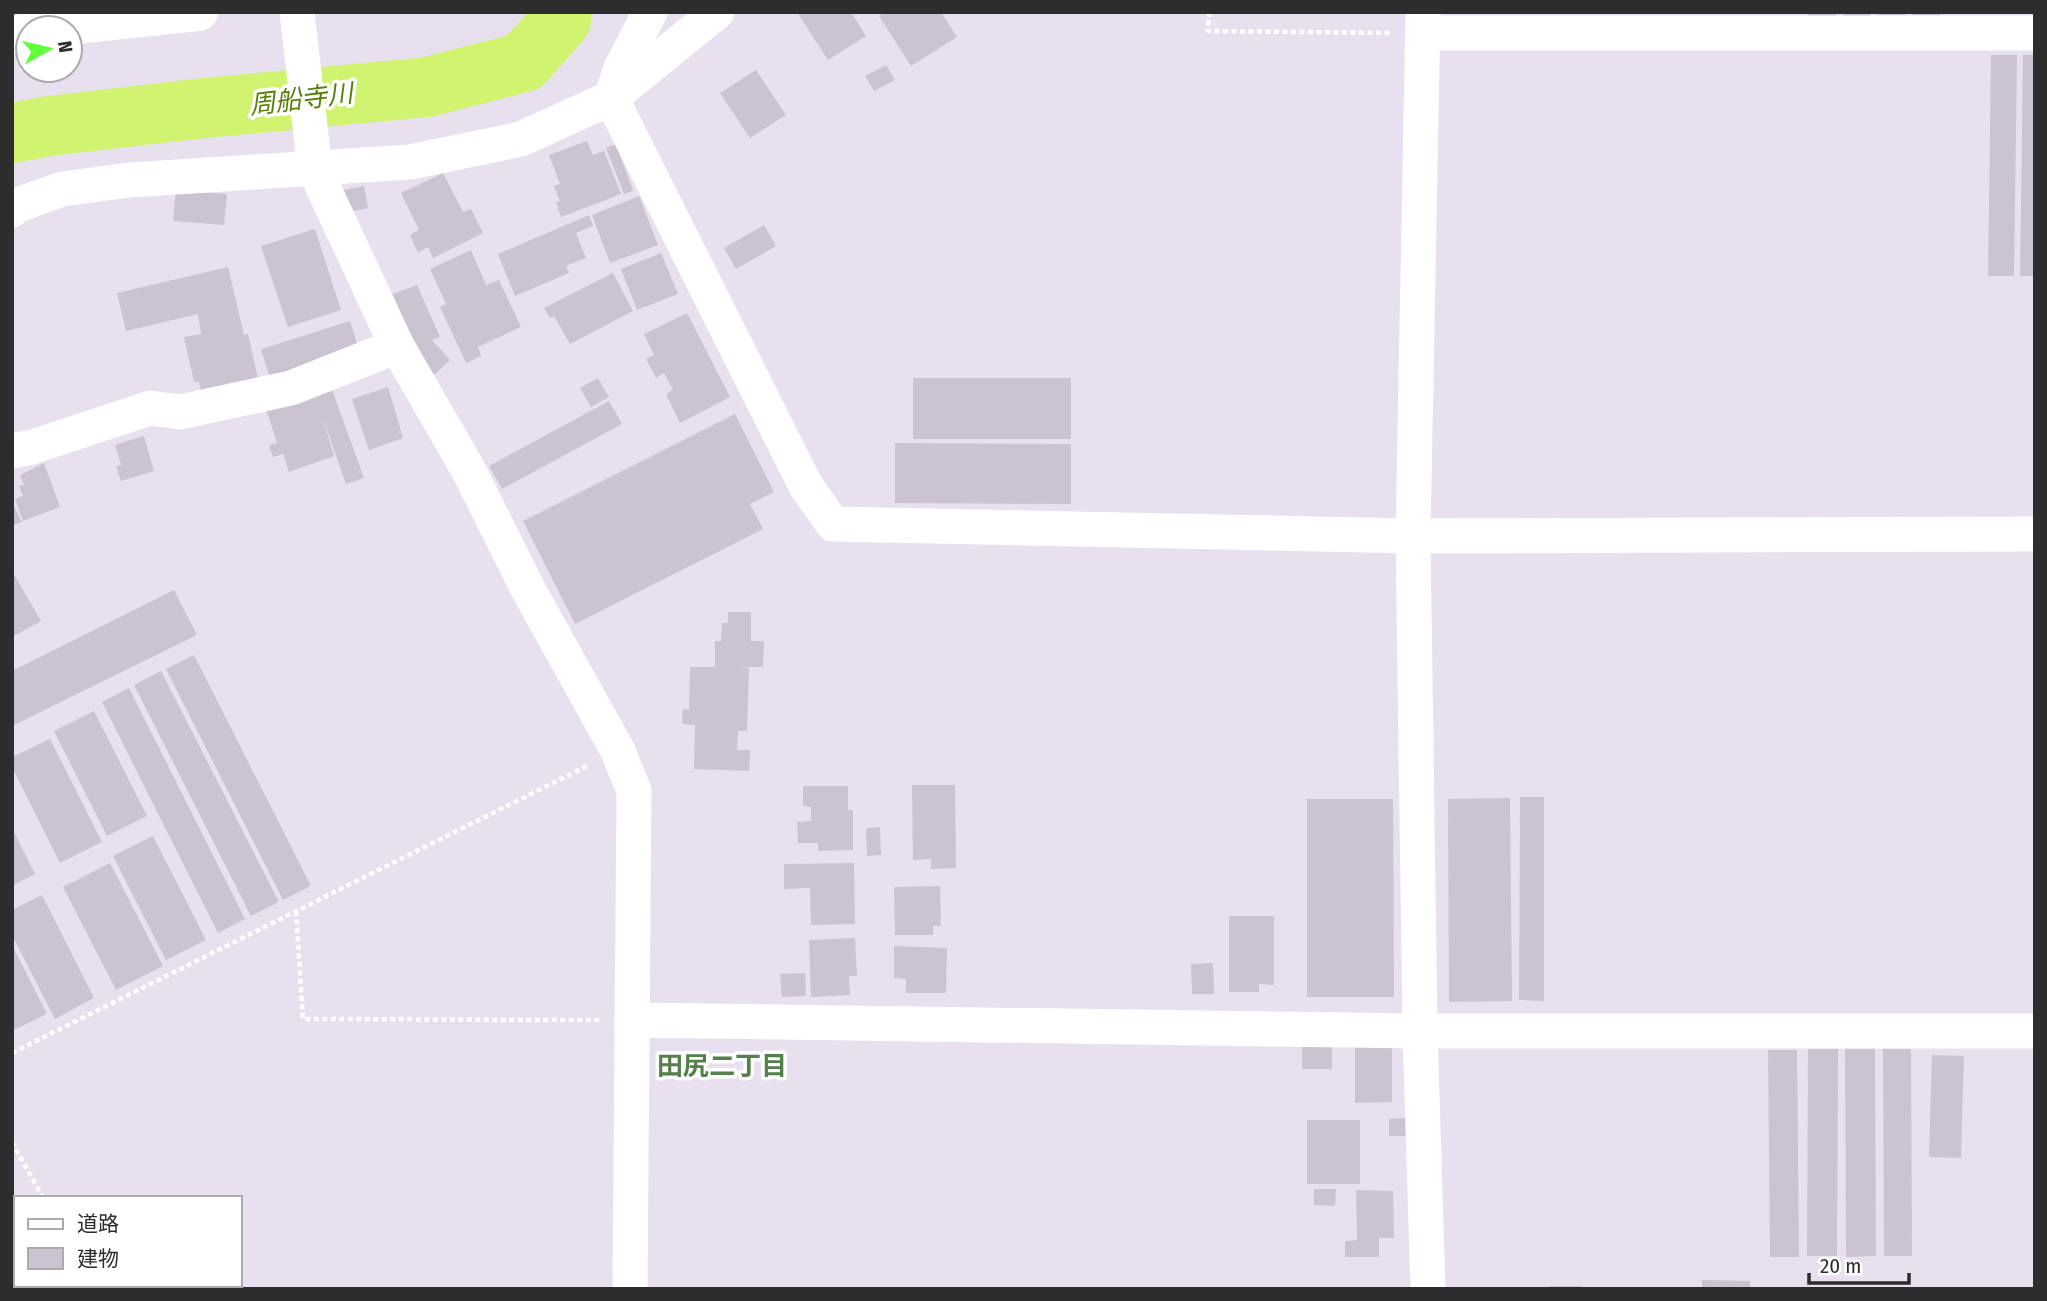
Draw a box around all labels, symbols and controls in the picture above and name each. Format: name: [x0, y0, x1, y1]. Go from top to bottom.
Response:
north arrow: [14, 14, 84, 84]
text: N: [53, 39, 78, 54]
water label: 周船寺川: [248, 77, 358, 121]
district label: 田尻二丁目: [657, 1051, 787, 1082]
legend: [14, 1196, 242, 1287]
text: 道路: [77, 1211, 119, 1237]
scale bar: [1809, 1242, 1909, 1286]
text: 建物: [77, 1246, 119, 1272]
text: 20 m: [1820, 1253, 1861, 1279]

